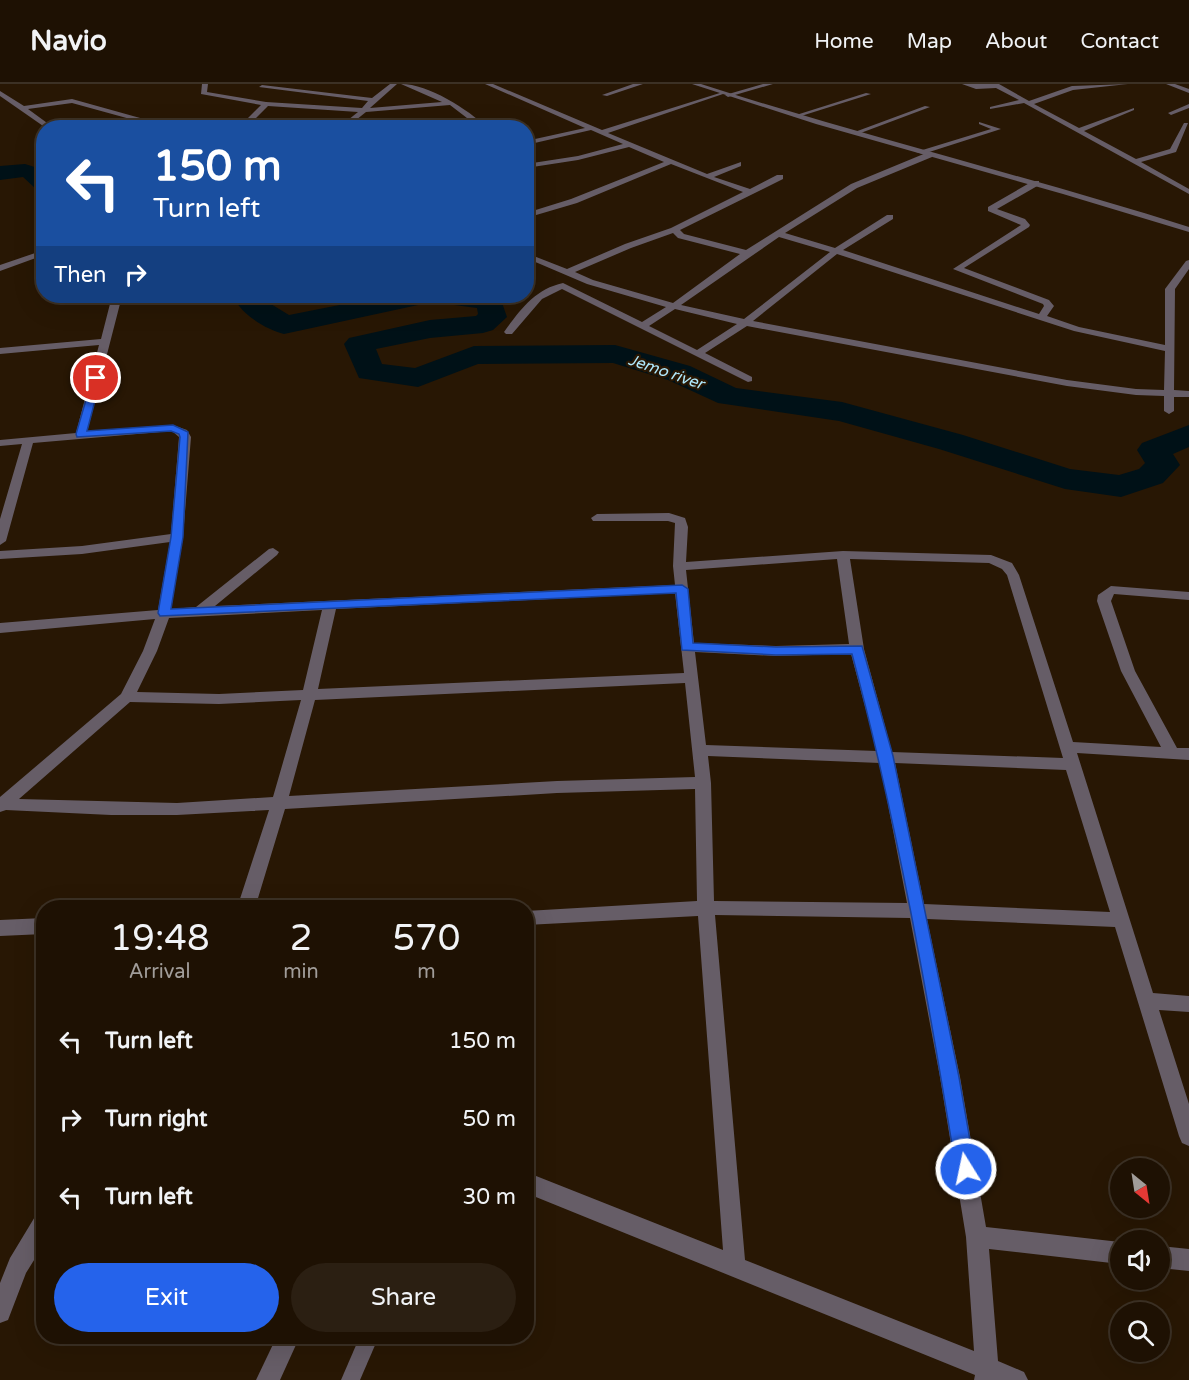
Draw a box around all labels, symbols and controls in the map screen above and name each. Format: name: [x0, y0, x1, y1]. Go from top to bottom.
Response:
text: Navio: [30, 24, 107, 58]
text: Home: [814, 29, 874, 54]
text: Map: [907, 29, 952, 54]
text: About: [985, 29, 1047, 54]
text: Contact: [1080, 29, 1159, 54]
text: 150 m: [153, 141, 282, 192]
icon: left: [54, 144, 132, 222]
text: Turn left: [153, 192, 260, 225]
icon: right: [119, 258, 152, 291]
text: Then: [54, 262, 107, 288]
water label: Jemo river: [626, 350, 708, 395]
pin: [70, 352, 121, 403]
icon: arrive: [79, 361, 112, 394]
text: 19:48: [110, 917, 210, 960]
text: 2: [290, 917, 312, 960]
text: 570: [392, 917, 460, 960]
text: Arrival: [129, 960, 191, 984]
text: min: [283, 960, 319, 984]
text: m: [417, 960, 436, 984]
icon: left: [54, 1025, 87, 1058]
text: Turn left: [105, 1028, 193, 1054]
text: 150 m: [449, 1028, 516, 1054]
icon: right: [54, 1103, 87, 1136]
text: Turn right: [105, 1106, 207, 1132]
text: 50 m: [462, 1106, 516, 1132]
position arrow: [934, 1137, 998, 1201]
north arrow: [1110, 1158, 1170, 1218]
map controls: [1110, 1158, 1170, 1362]
icon: left: [54, 1181, 87, 1214]
text: Turn left: [105, 1184, 193, 1210]
text: 30 m: [462, 1184, 516, 1210]
button: sound: [1110, 1230, 1170, 1290]
button: Exit: [54, 1263, 279, 1332]
button: Share: [291, 1263, 516, 1332]
button: search: [1110, 1302, 1170, 1362]

